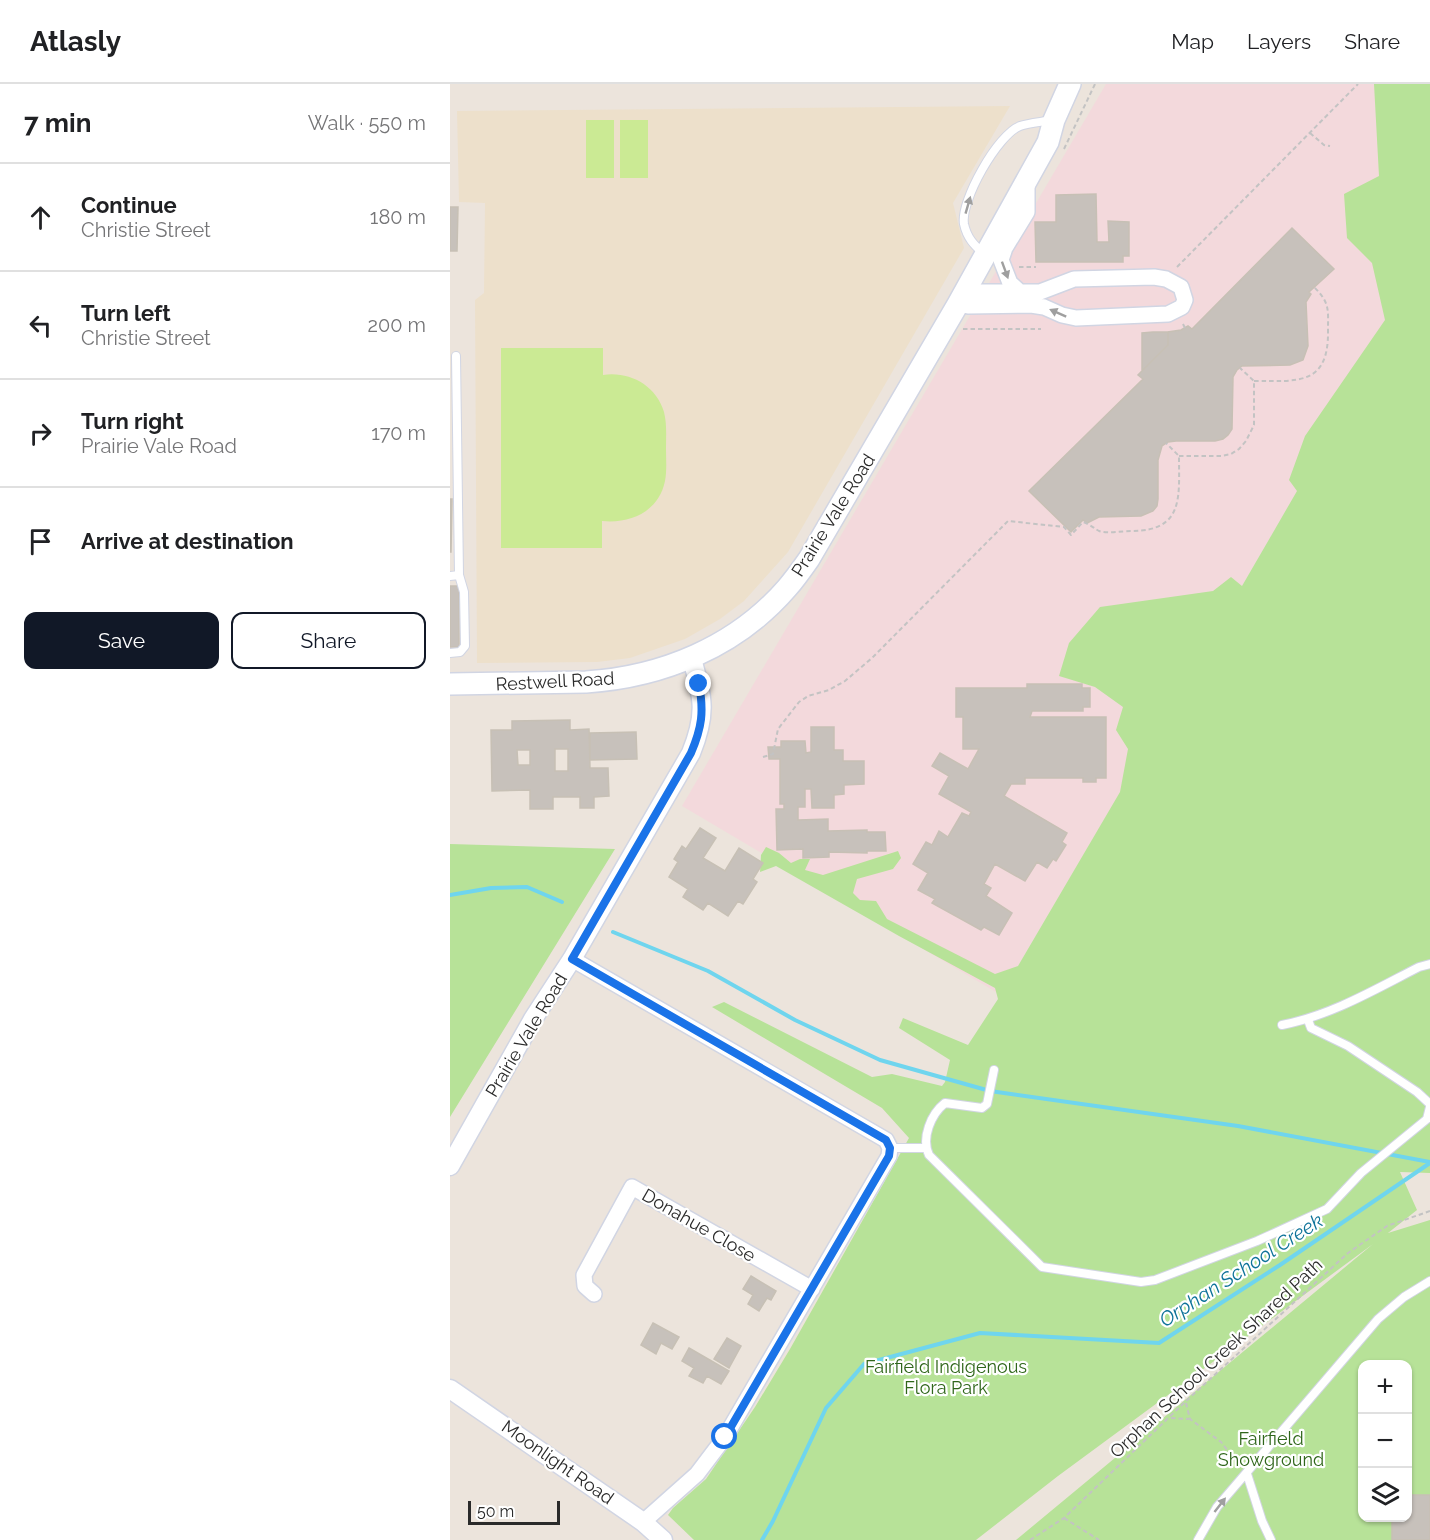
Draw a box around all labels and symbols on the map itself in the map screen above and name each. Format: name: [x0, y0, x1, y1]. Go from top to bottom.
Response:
one-way arrow: [964, 196, 973, 214]
one-way arrow: [1000, 262, 1010, 280]
one-way arrow: [1049, 307, 1067, 317]
street label: Prairie Vale Road: [787, 450, 879, 580]
street label: Restwell Road: [495, 667, 615, 695]
route end: [685, 670, 711, 696]
street label: Prairie Vale Road: [481, 969, 571, 1101]
street label: Donahue Close: [639, 1184, 760, 1266]
water label: Orphan School Creek: [1155, 1208, 1328, 1332]
street label: Orphan School Creek Shared Path: [1106, 1254, 1326, 1462]
park label: Fairfield Indigenous Flora Park: [865, 1356, 1027, 1398]
street label: Moonlight Road: [498, 1416, 618, 1508]
route start: [711, 1423, 737, 1449]
park label: Fairfield Showground: [1218, 1428, 1324, 1470]
scale bar: [468, 1498, 560, 1526]
one-way arrow: [1214, 1498, 1226, 1514]

